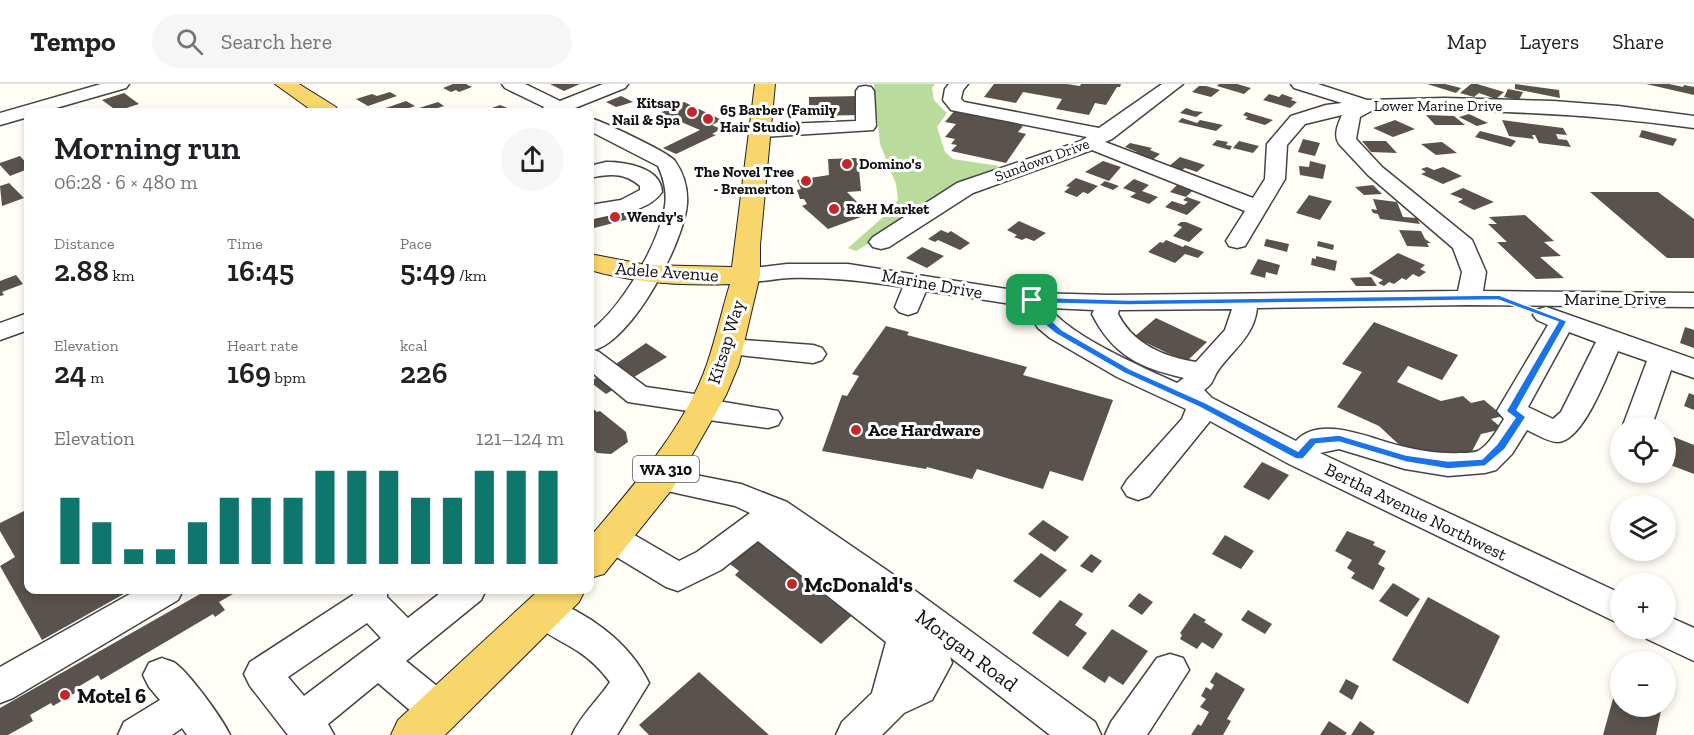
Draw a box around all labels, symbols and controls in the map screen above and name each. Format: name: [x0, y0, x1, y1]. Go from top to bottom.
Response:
search box: [152, 14, 572, 68]
text: Tempo: [30, 25, 116, 58]
icon: search: [173, 25, 206, 58]
text: Search here: [221, 28, 332, 55]
text: Map: [1447, 29, 1487, 54]
text: Layers: [1520, 29, 1579, 54]
text: Share: [1612, 29, 1664, 54]
place label: Kitsap Nail & Spa: [612, 94, 680, 129]
street label: Lower Marine Drive: [1374, 97, 1502, 115]
place label: 65 Barber (Family Hair Studio): [720, 101, 837, 136]
marker: Kitsap Nail & Spa: [685, 105, 699, 119]
marker: 65 Barber (Family Hair Studio): [701, 112, 715, 126]
text: Morning run: [54, 128, 240, 167]
button: share: [501, 128, 564, 191]
street label: Sundown Drive: [992, 135, 1092, 185]
place label: Domino's: [859, 155, 922, 173]
marker: Domino's: [840, 157, 854, 171]
place label: The Novel Tree - Bremerton: [694, 163, 794, 198]
text: 06:28 · 6 × 480 m: [54, 170, 197, 194]
marker: The Novel Tree - Bremerton: [799, 174, 813, 188]
place label: R&H Market: [846, 200, 930, 218]
marker: R&H Market: [827, 202, 841, 216]
place label: Wendy's: [627, 208, 684, 226]
marker: Wendy's: [608, 210, 622, 224]
text: Distance: [54, 234, 115, 253]
text: Time: [227, 234, 263, 253]
text: Pace: [400, 234, 432, 253]
text: 2.88: [54, 253, 109, 289]
text: 16:45: [227, 253, 294, 289]
text: 5:49: [400, 253, 455, 289]
street label: Adele Avenue: [615, 257, 719, 287]
street label: Marine Drive: [880, 264, 984, 304]
text: km: [109, 266, 135, 285]
text: /km: [455, 266, 487, 285]
pin: [1006, 274, 1057, 325]
icon: arrive: [1015, 283, 1048, 316]
street label: Marine Drive: [1564, 288, 1666, 310]
street label: Kitsap Way: [703, 297, 749, 387]
text: Elevation: [54, 336, 119, 355]
text: Heart rate: [227, 336, 298, 355]
text: kcal: [400, 336, 427, 355]
text: 24: [54, 355, 87, 391]
text: 169: [227, 355, 271, 391]
text: 226: [400, 355, 448, 391]
text: m: [87, 368, 104, 387]
text: bpm: [271, 368, 306, 387]
map controls: [1610, 417, 1676, 717]
button: locate: [1610, 417, 1676, 483]
place label: Ace Hardware: [868, 419, 981, 441]
marker: Ace Hardware: [849, 423, 863, 437]
text: Elevation: [54, 426, 135, 450]
text: 121–124 m: [476, 426, 564, 450]
road number: WA 310: [633, 456, 699, 482]
street label: Bertha Avenue Northwest: [1321, 458, 1511, 566]
button: layers: [1610, 495, 1676, 561]
place label: McDonald's: [804, 572, 913, 597]
button: +: [1610, 573, 1676, 639]
marker: McDonald's: [785, 577, 799, 591]
street label: Morgan Road: [911, 604, 1023, 697]
button: −: [1610, 651, 1676, 717]
place label: Motel 6: [77, 683, 146, 708]
marker: Motel 6: [58, 688, 72, 702]

